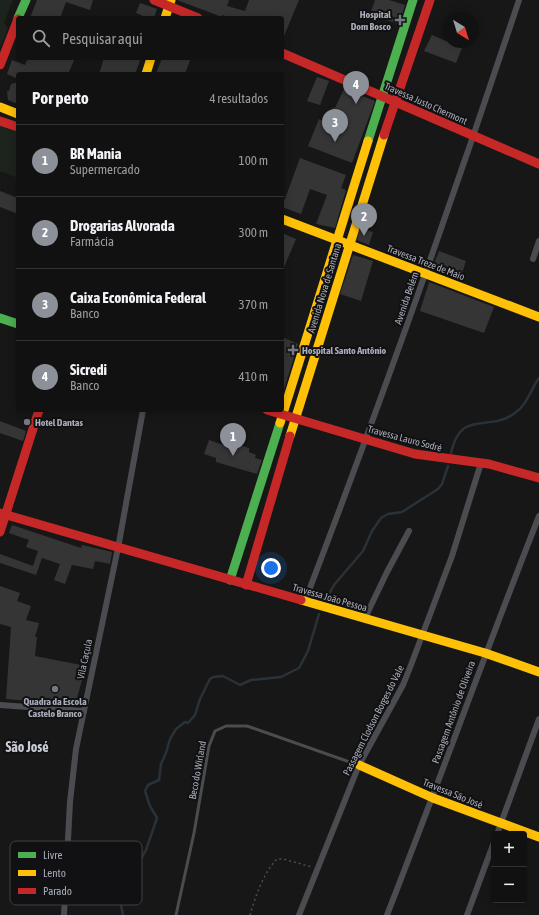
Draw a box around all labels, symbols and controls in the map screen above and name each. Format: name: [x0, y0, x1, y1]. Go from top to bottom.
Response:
place label: Hospital Dom Bosco: [351, 9, 391, 32]
north arrow: [443, 12, 479, 48]
marker: Hospital Dom Bosco: [394, 14, 406, 26]
search box: [16, 16, 284, 60]
icon: search: [30, 27, 52, 49]
text: Pesquisar aqui: [62, 30, 143, 47]
pin: 4: [343, 71, 369, 104]
street label: Travessa Justo Chermont: [383, 80, 469, 127]
text: Por perto: [32, 88, 89, 108]
text: 4 resultados: [209, 91, 268, 106]
pin: 3: [322, 109, 348, 142]
text: BR Mania: [70, 145, 121, 162]
text: 1: [42, 153, 48, 168]
text: 100 m: [239, 153, 268, 168]
text: Supermercado: [70, 162, 140, 177]
pin: 2: [351, 203, 377, 236]
text: Drogarias Alvorada: [70, 217, 175, 234]
text: 2: [42, 225, 48, 240]
text: 300 m: [239, 225, 268, 240]
text: Farmácia: [70, 234, 114, 249]
street label: Avenida Nova de Santana: [306, 242, 343, 334]
street label: Travessa Treze de Maio: [385, 243, 467, 282]
street label: Avenida Belém: [392, 270, 421, 326]
text: Caixa Econômica Federal: [70, 289, 206, 306]
text: 3: [42, 297, 48, 312]
text: 370 m: [239, 297, 268, 312]
text: Banco: [70, 306, 99, 321]
marker: Hospital Santo Antônio: [287, 344, 299, 356]
place label: Hospital Santo Antônio: [302, 345, 387, 356]
text: Sicredi: [70, 361, 107, 378]
text: 4: [42, 369, 48, 384]
text: 410 m: [239, 369, 268, 384]
text: Banco: [70, 378, 99, 393]
marker: Hotel Dantas: [22, 417, 32, 427]
place label: Hotel Dantas: [35, 417, 83, 428]
pin: 1: [220, 423, 246, 456]
street label: Travessa Lauro Sodré: [367, 423, 444, 454]
your location: [261, 558, 281, 578]
street label: Travessa João Pessoa: [291, 582, 369, 614]
street label: Vila Caçula: [75, 638, 94, 680]
street label: Passagem Antônio de Oliveira: [430, 659, 477, 765]
street label: Passagem Clodson Borges do Vale: [341, 663, 406, 777]
marker: Quadra da Escola Castelo Branco: [50, 684, 60, 694]
place label: Quadra da Escola Castelo Branco: [23, 696, 87, 719]
district label: São José: [5, 739, 49, 755]
street label: Beco do Wirland: [187, 740, 208, 800]
street label: Travessa São José: [421, 776, 485, 811]
map controls: [491, 831, 527, 903]
button: +: [491, 831, 527, 867]
legend: [10, 841, 142, 905]
text: Livre: [43, 849, 63, 861]
text: Lento: [43, 867, 66, 879]
button: −: [491, 867, 527, 903]
text: Parado: [43, 885, 72, 897]

